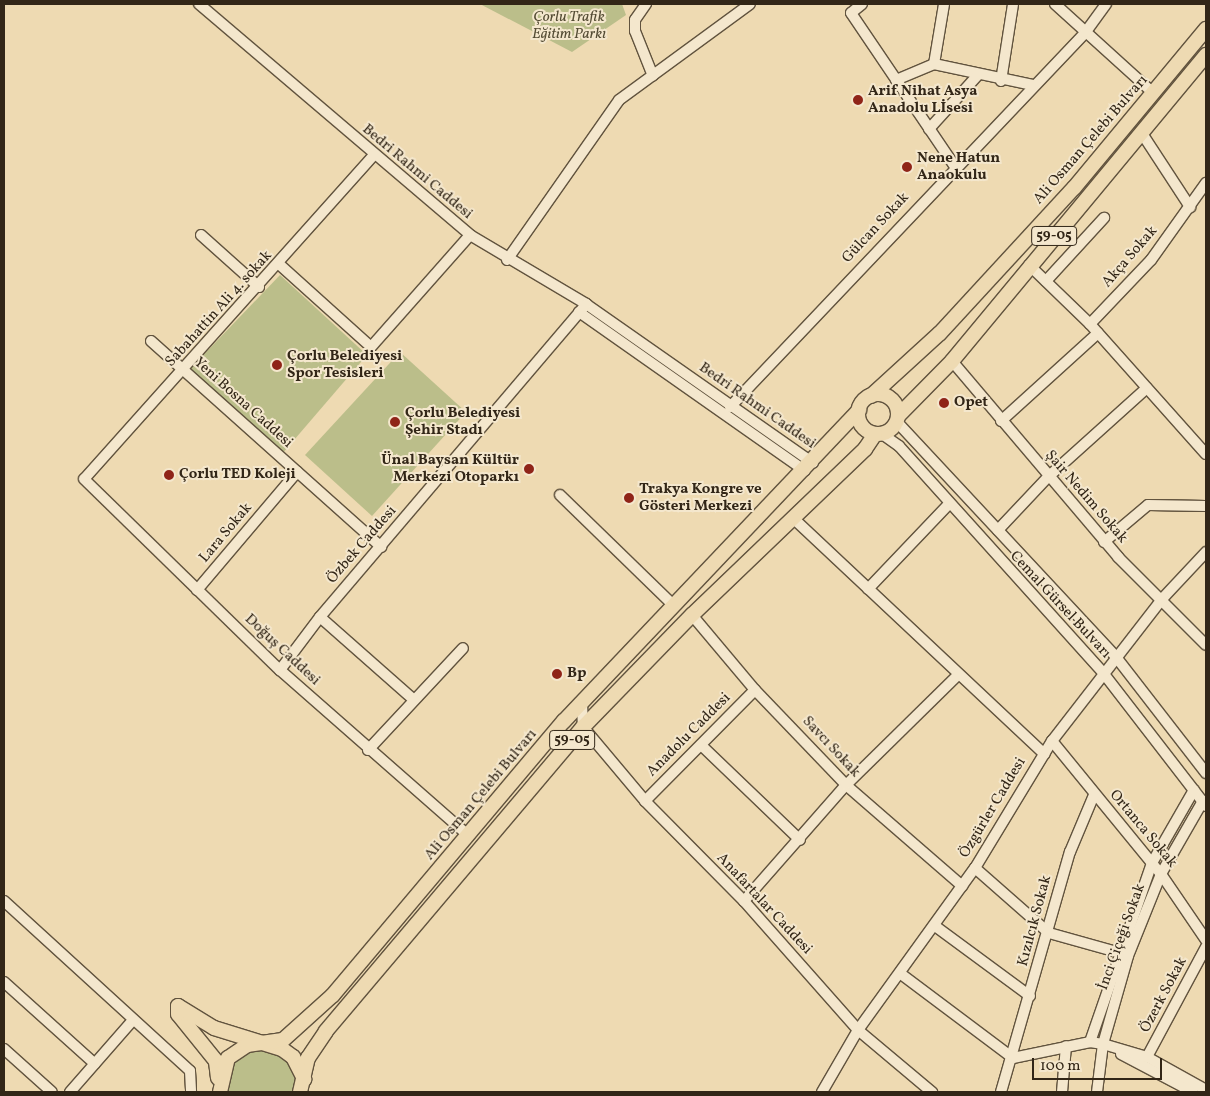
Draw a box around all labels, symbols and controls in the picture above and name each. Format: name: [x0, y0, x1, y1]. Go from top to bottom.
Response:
park label: Çorlu Trafik Eğitim Parkı: [532, 8, 606, 43]
street label: Ali Osman Çelebi Bulvarı: [1030, 72, 1152, 208]
place label: Arif Nihat Asya Anadolu Lİsesi: [868, 82, 976, 117]
marker: Arif Nihat Asya Anadolu Lİsesi: [852, 94, 864, 106]
street label: Bedri Rahmi Caddesi: [358, 121, 476, 223]
place label: Nene Hatun Anaokulu: [917, 149, 1000, 184]
marker: Nene Hatun Anaokulu: [901, 161, 913, 173]
street label: Gülcan Sokak: [839, 189, 913, 267]
street label: Akça Sokak: [1098, 223, 1162, 291]
road number: 59-05: [1030, 225, 1078, 248]
street label: Sabahattin Ali 4. sokak: [162, 247, 276, 371]
place label: Çorlu Belediyesi Spor Tesisleri: [287, 347, 402, 382]
street label: Yeni Bosna Caddesi: [190, 354, 296, 452]
marker: Çorlu Belediyesi Spor Tesisleri: [271, 359, 283, 371]
street label: Bedri Rahmi Caddesi: [695, 359, 819, 453]
place label: Opet: [954, 394, 988, 412]
marker: Opet: [938, 397, 950, 409]
place label: Çorlu Belediyesi Şehir Stadı: [405, 404, 520, 439]
marker: Çorlu Belediyesi Şehir Stadı: [389, 416, 401, 428]
street label: Şair Nedim Sokak: [1041, 447, 1131, 547]
place label: Ünal Baysan Kültür Merkezi Otoparkı: [381, 451, 519, 486]
marker: Ünal Baysan Kültür Merkezi Otoparkı: [523, 463, 535, 475]
place label: Çorlu TED Koleji: [179, 466, 296, 484]
marker: Çorlu TED Koleji: [163, 469, 175, 481]
place label: Trakya Kongre ve Gösteri Merkezi: [639, 480, 762, 515]
marker: Trakya Kongre ve Gösteri Merkezi: [623, 492, 635, 504]
street label: Lara Sokak: [196, 499, 256, 567]
street label: Özbek Caddesi: [323, 502, 401, 588]
street label: Cemal Gürsel Bulvarı: [1006, 548, 1114, 662]
street label: Doğuş Caddesi: [240, 610, 324, 690]
place label: Bp: [567, 665, 587, 683]
marker: Bp: [551, 668, 563, 680]
street label: Anadolu Caddesi: [643, 689, 735, 781]
street label: Savcı Sokak: [798, 713, 864, 781]
street label: Ali Osman Çelebi Bulvarı: [421, 726, 541, 864]
road number: 59-05: [548, 728, 596, 752]
street label: Özgürler Caddesi: [956, 755, 1030, 861]
street label: Ortanca Sokak: [1105, 786, 1181, 872]
street label: Anafartalar Caddesi: [712, 850, 816, 958]
street label: Kızılcık Sokak: [1014, 874, 1056, 968]
street label: İnci Çiçeği Sokak: [1094, 881, 1150, 993]
street label: Özerk Sokak: [1137, 954, 1191, 1036]
scale bar: [1035, 1048, 1165, 1080]
text: 100 m: [1040, 1056, 1080, 1077]

